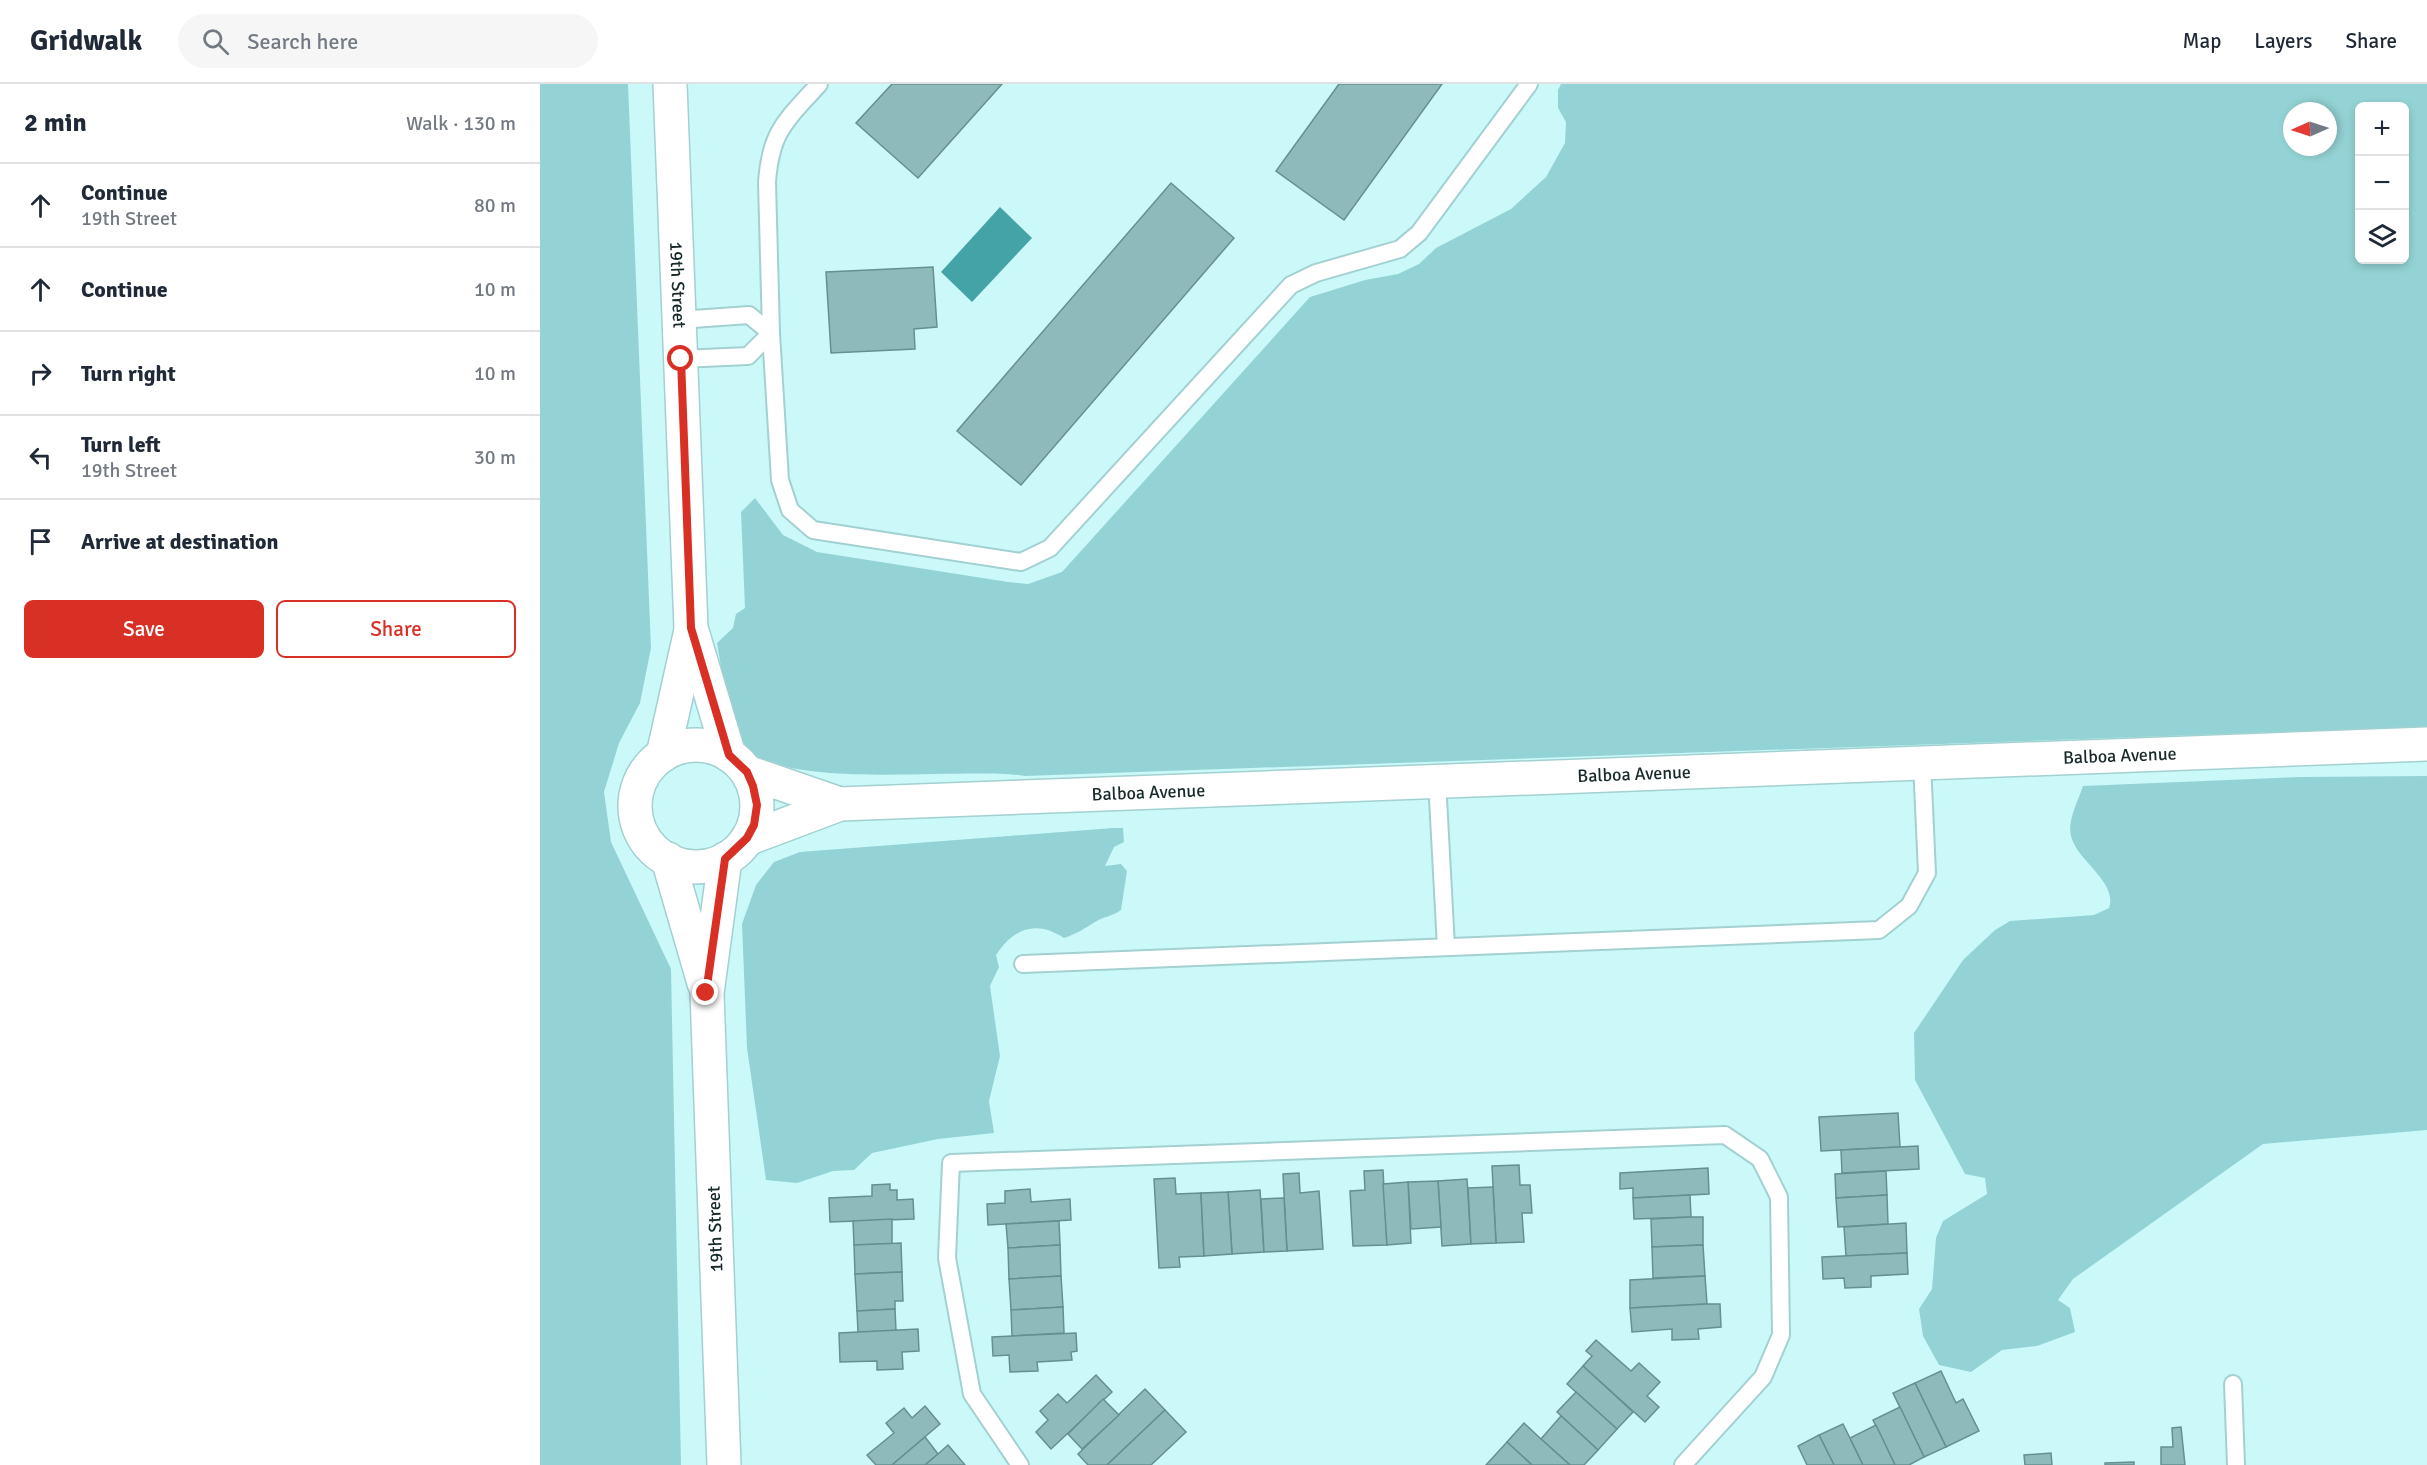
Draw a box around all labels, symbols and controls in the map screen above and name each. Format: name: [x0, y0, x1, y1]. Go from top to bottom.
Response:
search box: [178, 14, 598, 68]
text: Gridwalk: [30, 24, 142, 58]
icon: search: [199, 25, 232, 58]
text: Search here: [247, 28, 358, 55]
text: Map: [2183, 28, 2221, 54]
text: Layers: [2254, 28, 2312, 54]
text: Share: [2345, 28, 2397, 54]
north arrow: [2283, 102, 2337, 156]
map controls: [2355, 102, 2409, 264]
button: +: [2355, 102, 2409, 156]
text: 2 min: [24, 107, 87, 139]
text: Walk · 130 m: [406, 111, 516, 136]
button: −: [2355, 156, 2409, 210]
text: Continue: [81, 179, 168, 206]
icon: ahead: [24, 189, 57, 222]
text: 80 m: [474, 193, 516, 218]
text: 19th Street: [81, 206, 177, 231]
button: layers: [2355, 210, 2409, 264]
street label: 19th Street: [665, 241, 690, 329]
icon: ahead: [24, 273, 57, 306]
text: Continue: [81, 276, 168, 303]
text: 10 m: [474, 277, 516, 302]
route start: [667, 345, 693, 371]
icon: right: [24, 357, 57, 390]
text: Turn right: [81, 360, 176, 387]
text: 10 m: [474, 361, 516, 386]
text: Turn left: [81, 431, 161, 458]
icon: left: [24, 441, 57, 474]
text: 30 m: [474, 445, 516, 470]
text: 19th Street: [81, 458, 177, 483]
icon: arrive: [24, 525, 57, 558]
text: Arrive at destination: [81, 528, 278, 555]
button: Save: [24, 600, 264, 658]
button: Share: [276, 600, 516, 658]
street label: Balboa Avenue: [2063, 742, 2177, 769]
street label: Balboa Avenue: [1577, 761, 1691, 787]
street label: Balboa Avenue: [1091, 779, 1206, 805]
route end: [692, 979, 718, 1005]
street label: 19th Street: [702, 1185, 728, 1273]

